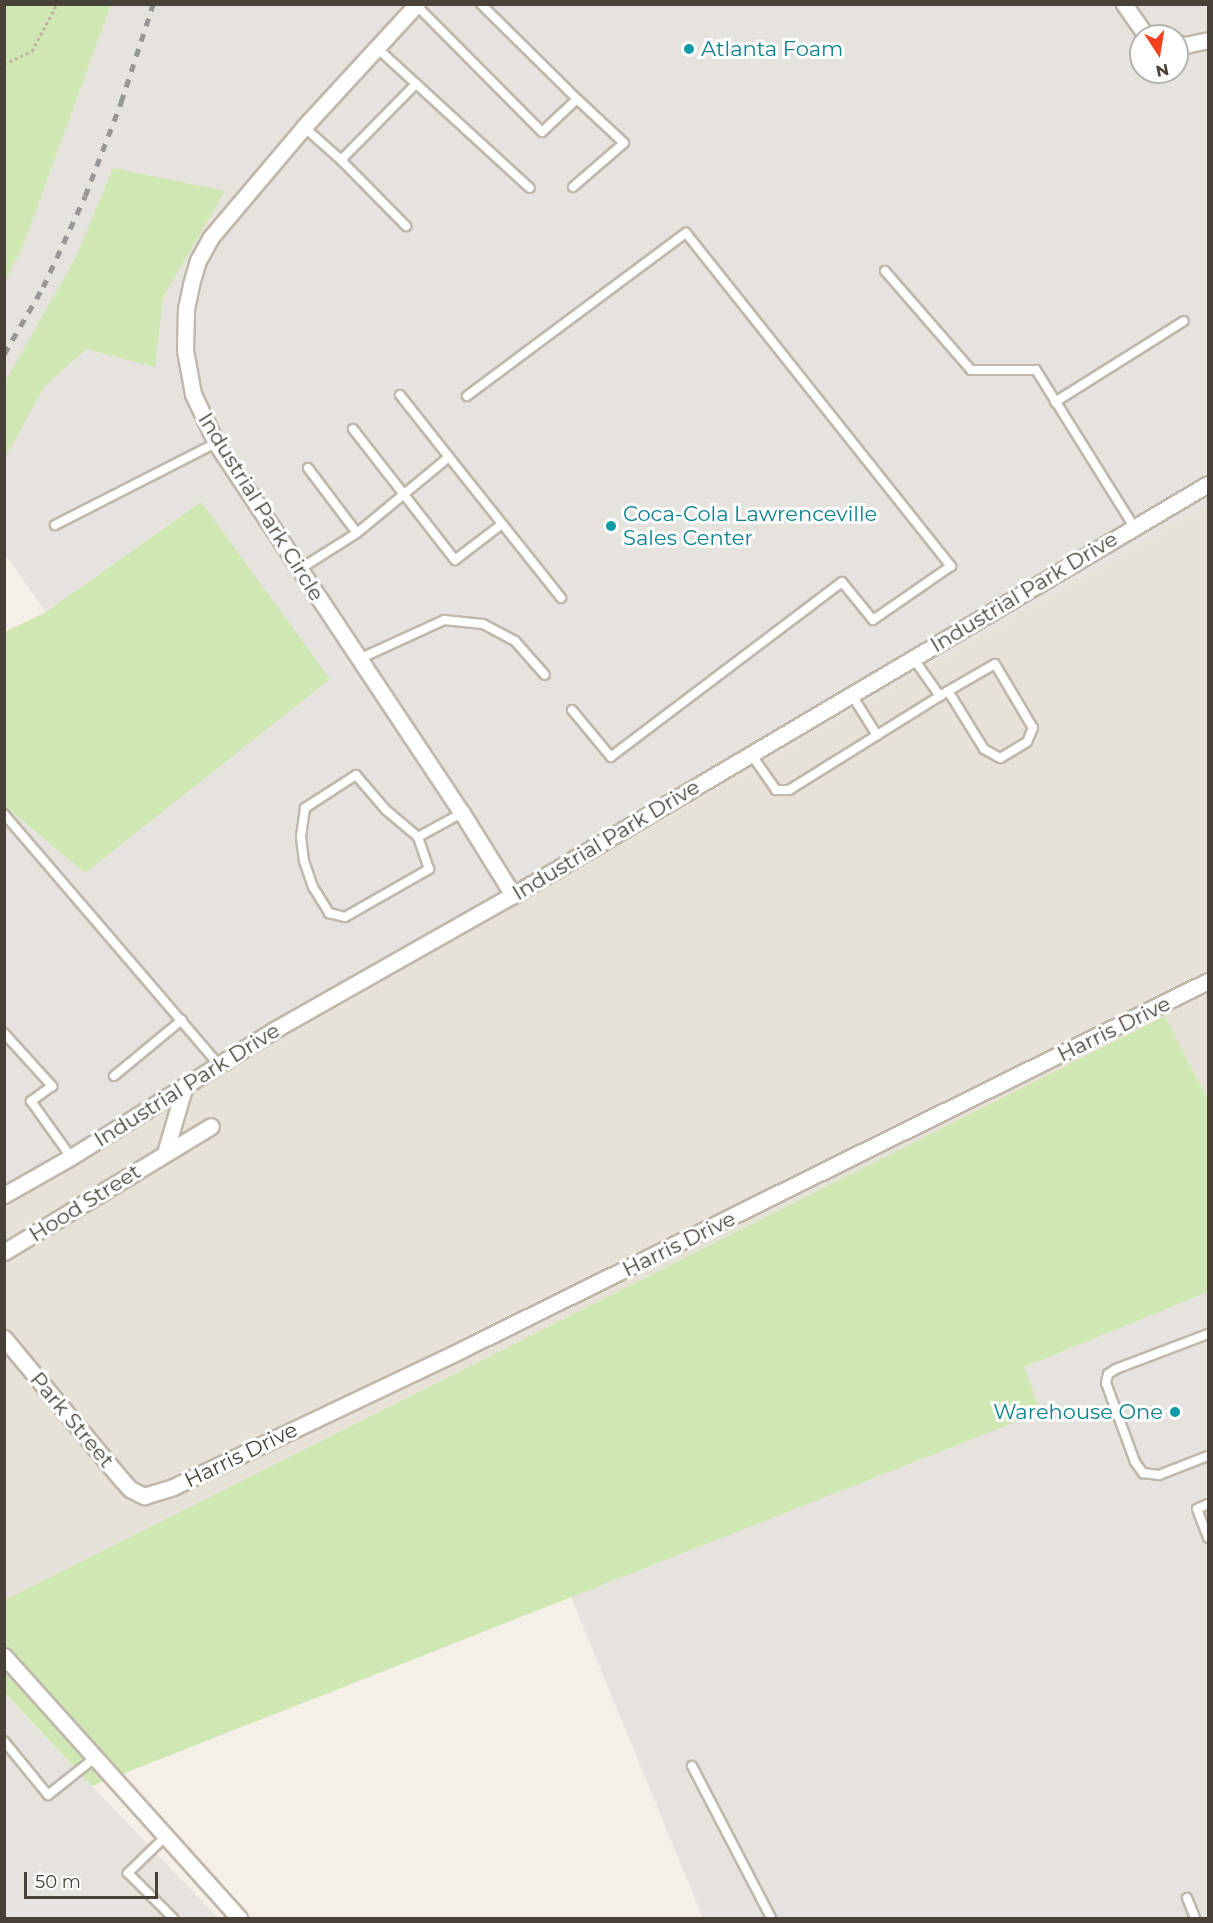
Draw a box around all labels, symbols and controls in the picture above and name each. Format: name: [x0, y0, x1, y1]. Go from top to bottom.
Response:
north arrow: [1129, 24, 1189, 84]
place label: Atlanta Foam: [701, 36, 843, 62]
marker: Atlanta Foam: [682, 42, 696, 56]
text: N: [1154, 60, 1171, 81]
street label: Industrial Park Circle: [193, 408, 329, 606]
place label: Coca-Cola Lawrenceville Sales Center: [623, 501, 877, 551]
marker: Coca-Cola Lawrenceville Sales Center: [604, 519, 618, 533]
street label: Industrial Park Drive: [926, 526, 1122, 658]
street label: Industrial Park Drive: [508, 774, 704, 906]
street label: Harris Drive: [1053, 991, 1175, 1067]
street label: Industrial Park Drive: [90, 1018, 284, 1152]
street label: Hood Street: [25, 1159, 145, 1247]
street label: Harris Drive: [618, 1206, 740, 1282]
street label: Park Street: [25, 1367, 119, 1473]
place label: Warehouse One: [993, 1399, 1163, 1425]
marker: Warehouse One: [1168, 1405, 1182, 1419]
street label: Harris Drive: [180, 1417, 302, 1493]
scale bar: [27, 1860, 160, 1898]
text: 50 m: [35, 1871, 81, 1893]

